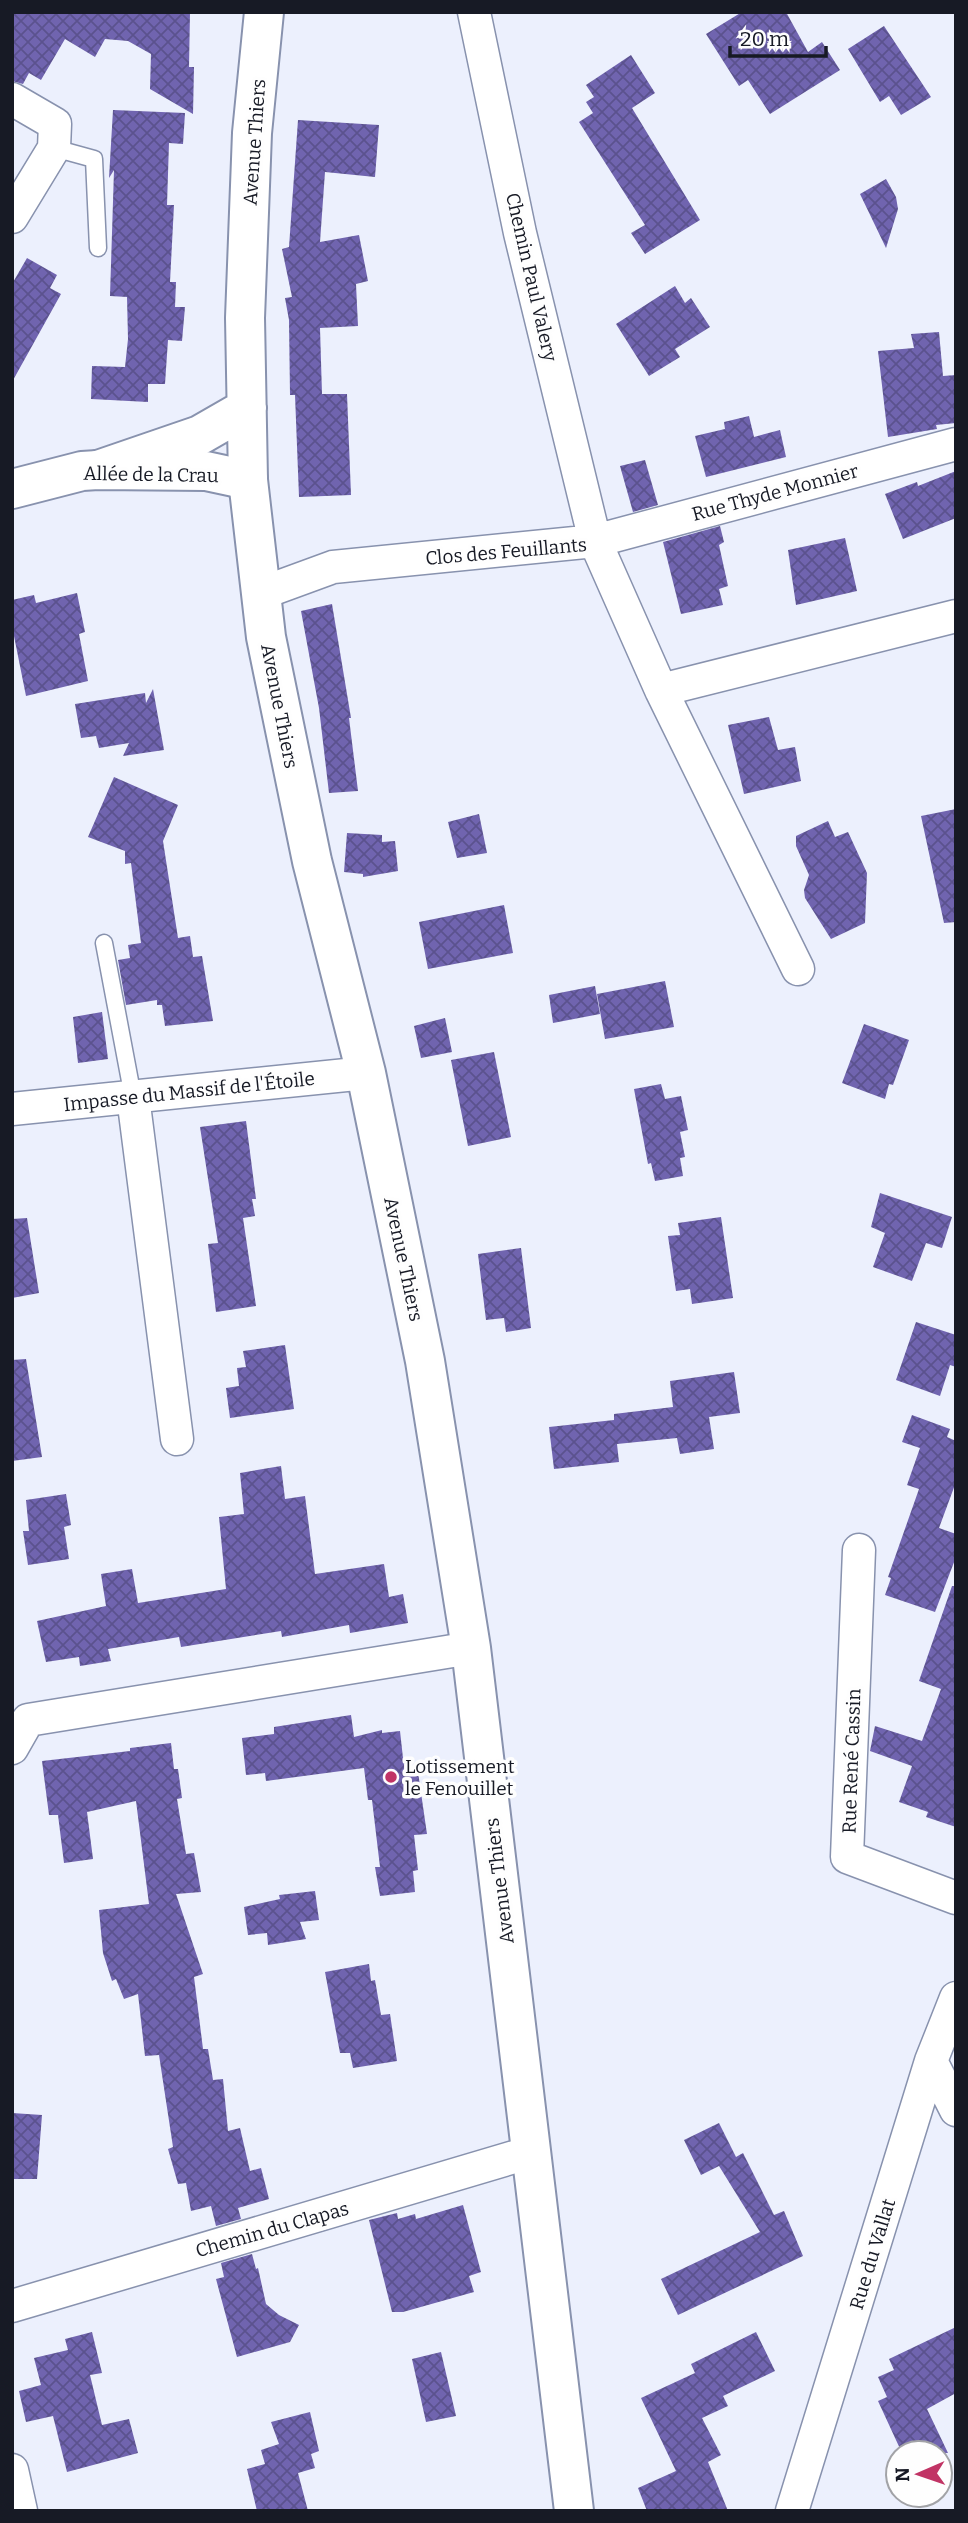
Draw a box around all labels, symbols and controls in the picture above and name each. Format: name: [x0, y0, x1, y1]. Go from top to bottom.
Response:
scale bar: [730, 14, 826, 58]
text: 20 m: [740, 26, 789, 52]
street label: Avenue Thiers: [239, 78, 270, 206]
street label: Chemin Paul Valery: [501, 191, 562, 365]
street label: Rue Thyde Monnier: [689, 459, 861, 526]
street label: Allée de la Crau: [83, 462, 219, 487]
street label: Clos des Feuillants: [424, 533, 588, 570]
street label: Avenue Thiers: [256, 642, 303, 770]
street label: Impasse du Massif de l'Étoile: [62, 1067, 316, 1116]
street label: Avenue Thiers: [379, 1195, 428, 1323]
street label: Rue René Cassin: [837, 1688, 866, 1834]
place label: Lotissement le Fenouillet: [405, 1755, 515, 1800]
marker: Lotissement le Fenouillet: [383, 1769, 399, 1785]
street label: Avenue Thiers: [480, 1817, 519, 1945]
street label: Rue du Vallat: [845, 2196, 900, 2312]
street label: Chemin du Clapas: [193, 2197, 351, 2262]
north arrow: [884, 2439, 954, 2509]
text: N: [891, 2467, 914, 2482]

